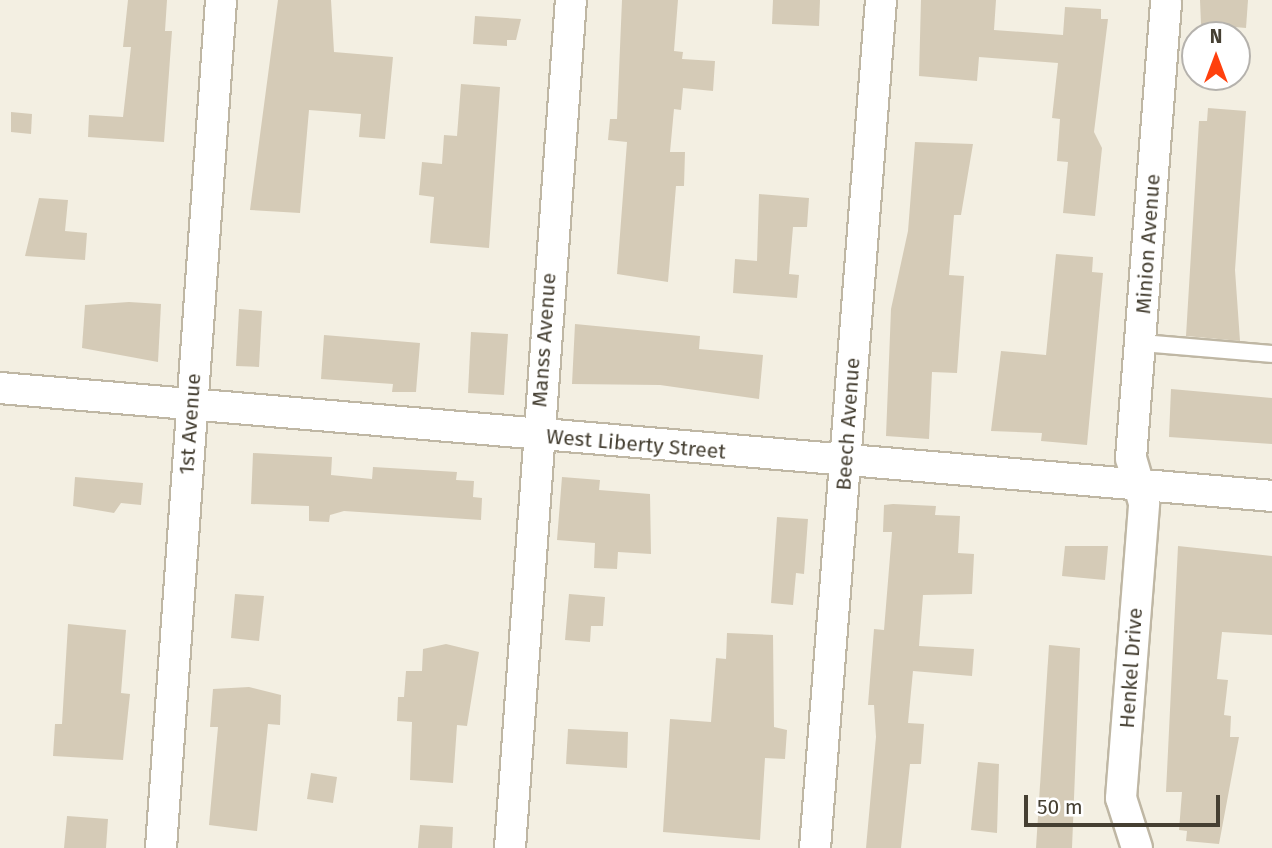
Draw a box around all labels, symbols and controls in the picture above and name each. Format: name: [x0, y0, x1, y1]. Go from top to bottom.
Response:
north arrow: [1181, 21, 1251, 91]
text: N: [1210, 25, 1222, 48]
street label: Minion Avenue: [1131, 173, 1165, 315]
street label: Manss Avenue: [527, 272, 561, 408]
street label: Beech Avenue: [831, 357, 865, 491]
street label: 1st Avenue: [174, 372, 206, 476]
street label: West Liberty Street: [545, 424, 727, 464]
street label: Henkel Drive: [1114, 607, 1148, 729]
scale bar: [1027, 782, 1223, 826]
text: 50 m: [1037, 794, 1083, 820]

